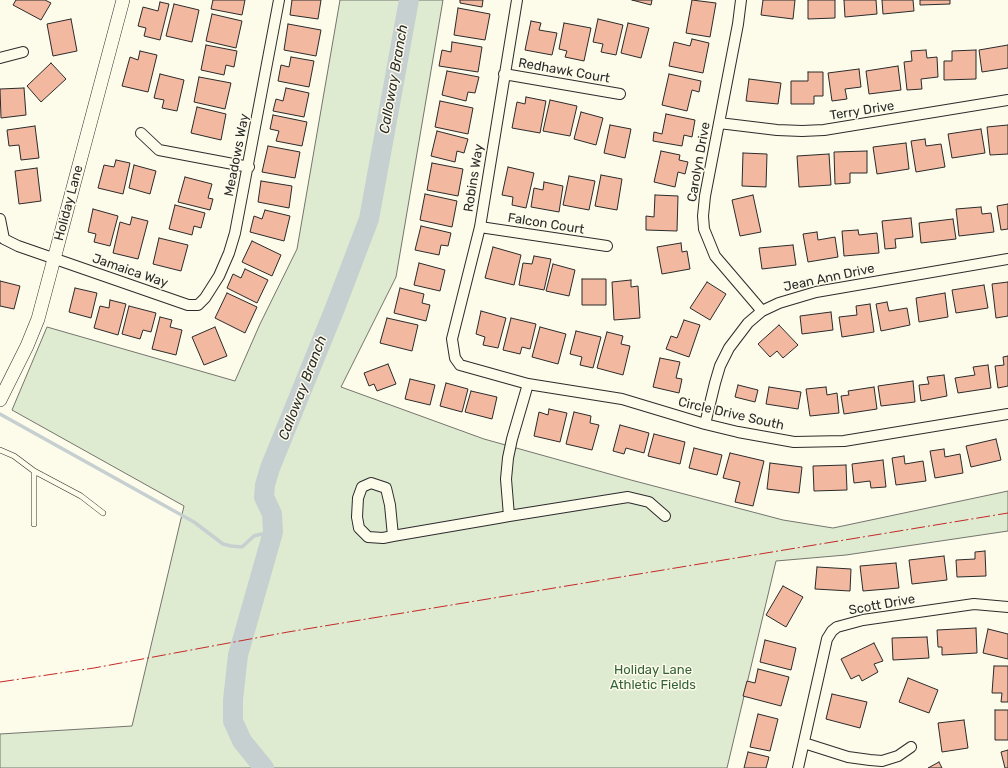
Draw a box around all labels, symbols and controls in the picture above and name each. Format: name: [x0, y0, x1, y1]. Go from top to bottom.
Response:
water label: Calloway Branch: [376, 23, 412, 135]
street label: Redhawk Court: [517, 55, 611, 87]
street label: Terry Drive: [829, 98, 895, 124]
street label: Meadows Way: [221, 112, 253, 198]
street label: Carolyn Drive: [684, 121, 714, 203]
street label: Robins Way: [461, 143, 487, 213]
street label: Holiday Lane: [51, 163, 87, 243]
street label: Falcon Court: [507, 210, 585, 238]
street label: Jamaica Way: [90, 251, 170, 291]
street label: Jean Ann Drive: [782, 261, 876, 295]
water label: Calloway Branch: [275, 333, 331, 443]
street label: Circle Drive South: [677, 394, 785, 434]
street label: Scott Drive: [848, 591, 916, 619]
park label: Holiday Lane Athletic Fields: [610, 662, 696, 693]

